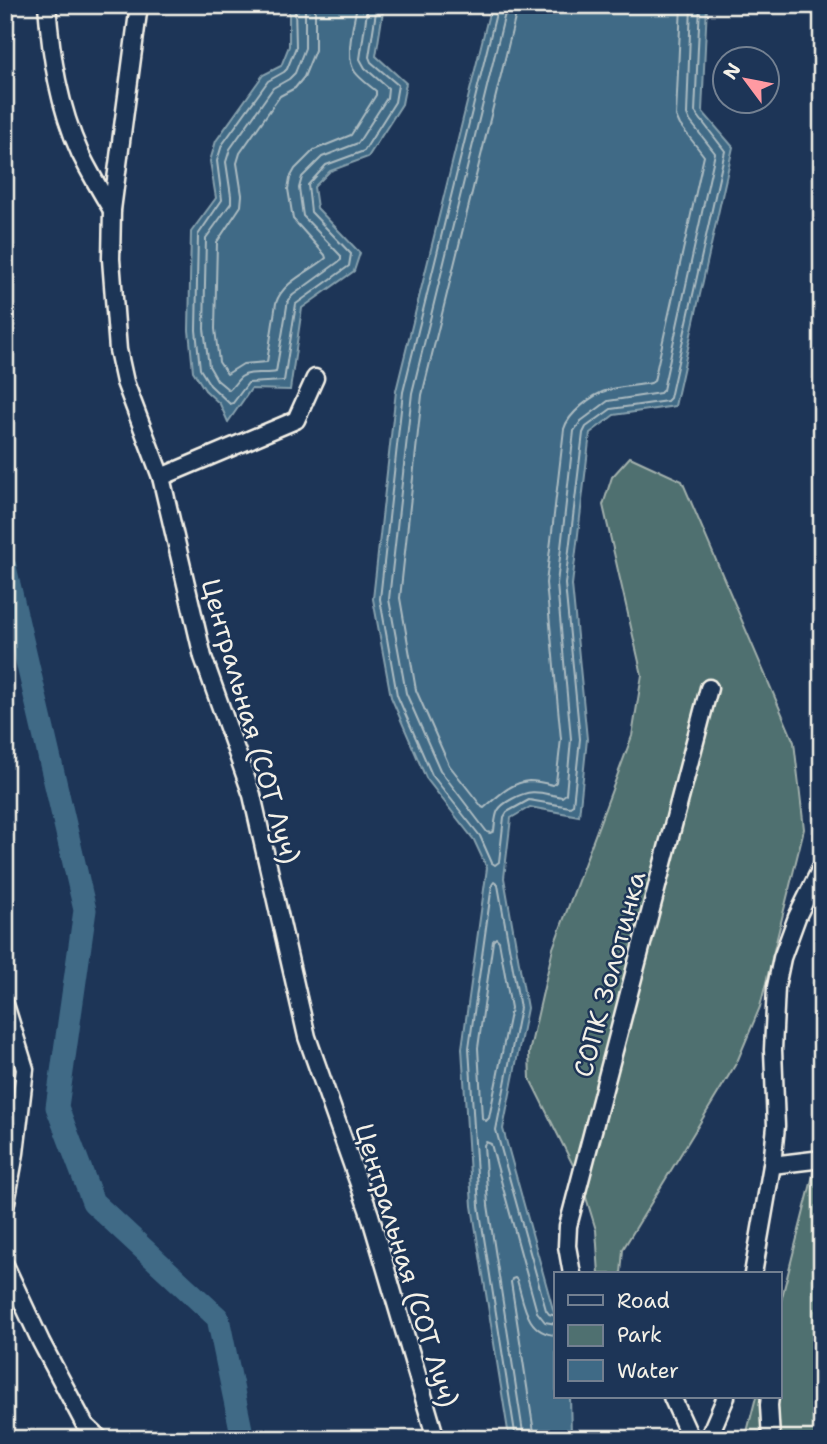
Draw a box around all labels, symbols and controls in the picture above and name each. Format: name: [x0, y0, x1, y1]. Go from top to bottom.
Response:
north arrow: [712, 46, 782, 116]
text: N: [717, 58, 747, 84]
street label: Центральная (СОТ Луч): [194, 574, 308, 868]
street label: СОПК Золотинка: [565, 867, 653, 1081]
street label: Центральная (СОТ Луч): [347, 1119, 467, 1411]
legend: [554, 1272, 782, 1398]
text: Road: [617, 1287, 670, 1315]
text: Park: [617, 1321, 662, 1349]
text: Water: [617, 1357, 679, 1385]

